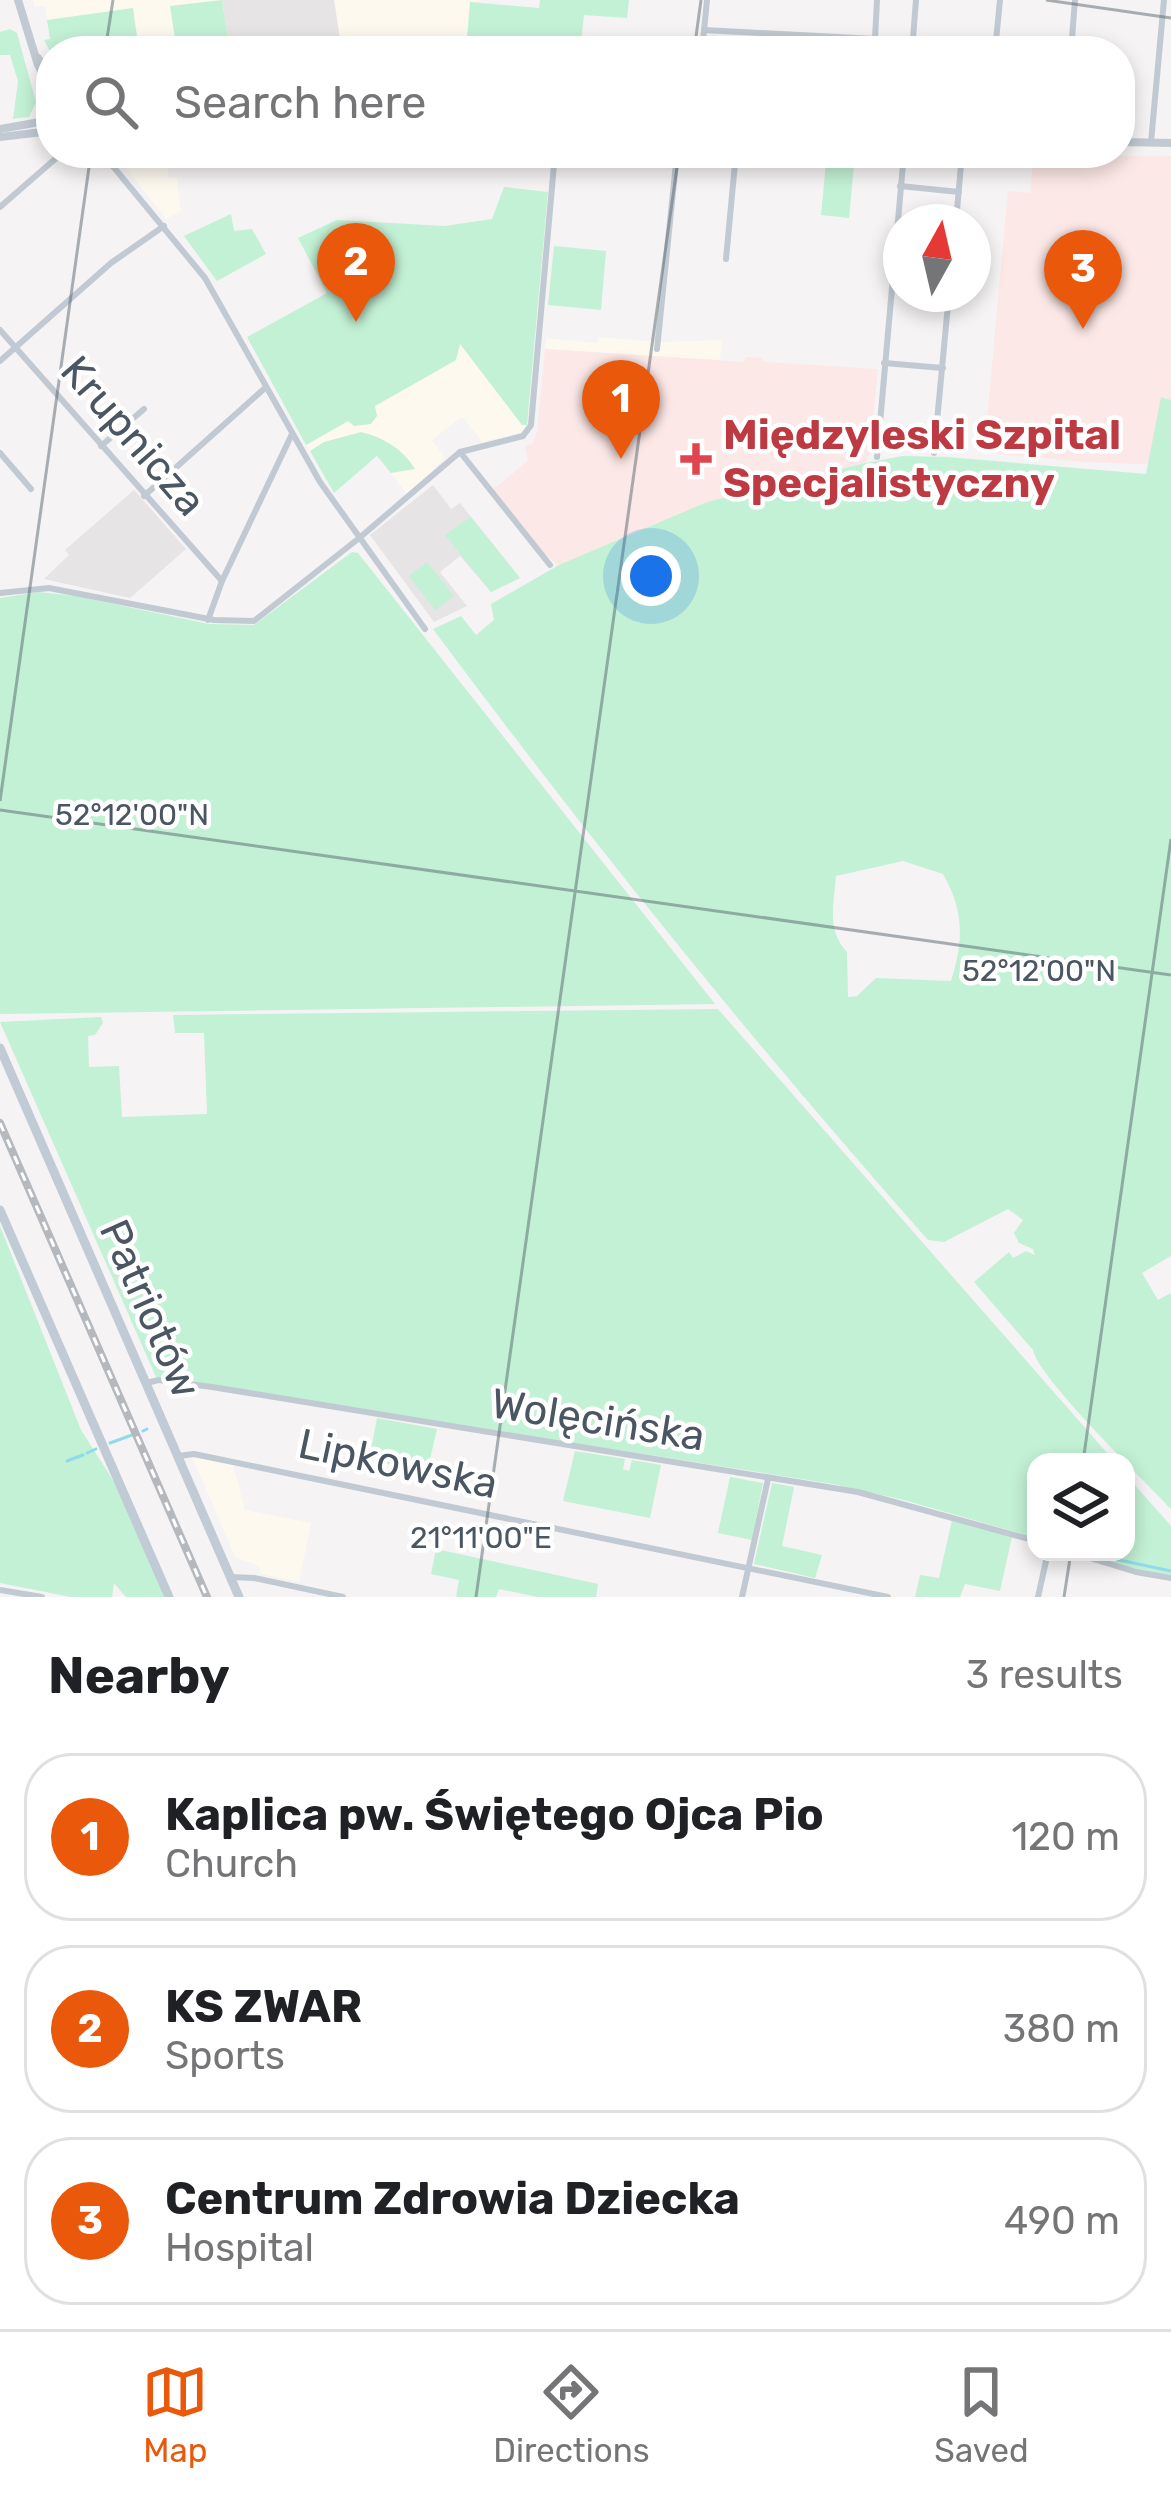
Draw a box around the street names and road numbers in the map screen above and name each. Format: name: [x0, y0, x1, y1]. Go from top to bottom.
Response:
street label: Krupnicza: [50, 346, 216, 526]
street label: Patriotów: [89, 1212, 211, 1406]
street label: Wolęcińska: [488, 1378, 708, 1462]
street label: Lipkowska: [294, 1419, 502, 1509]

